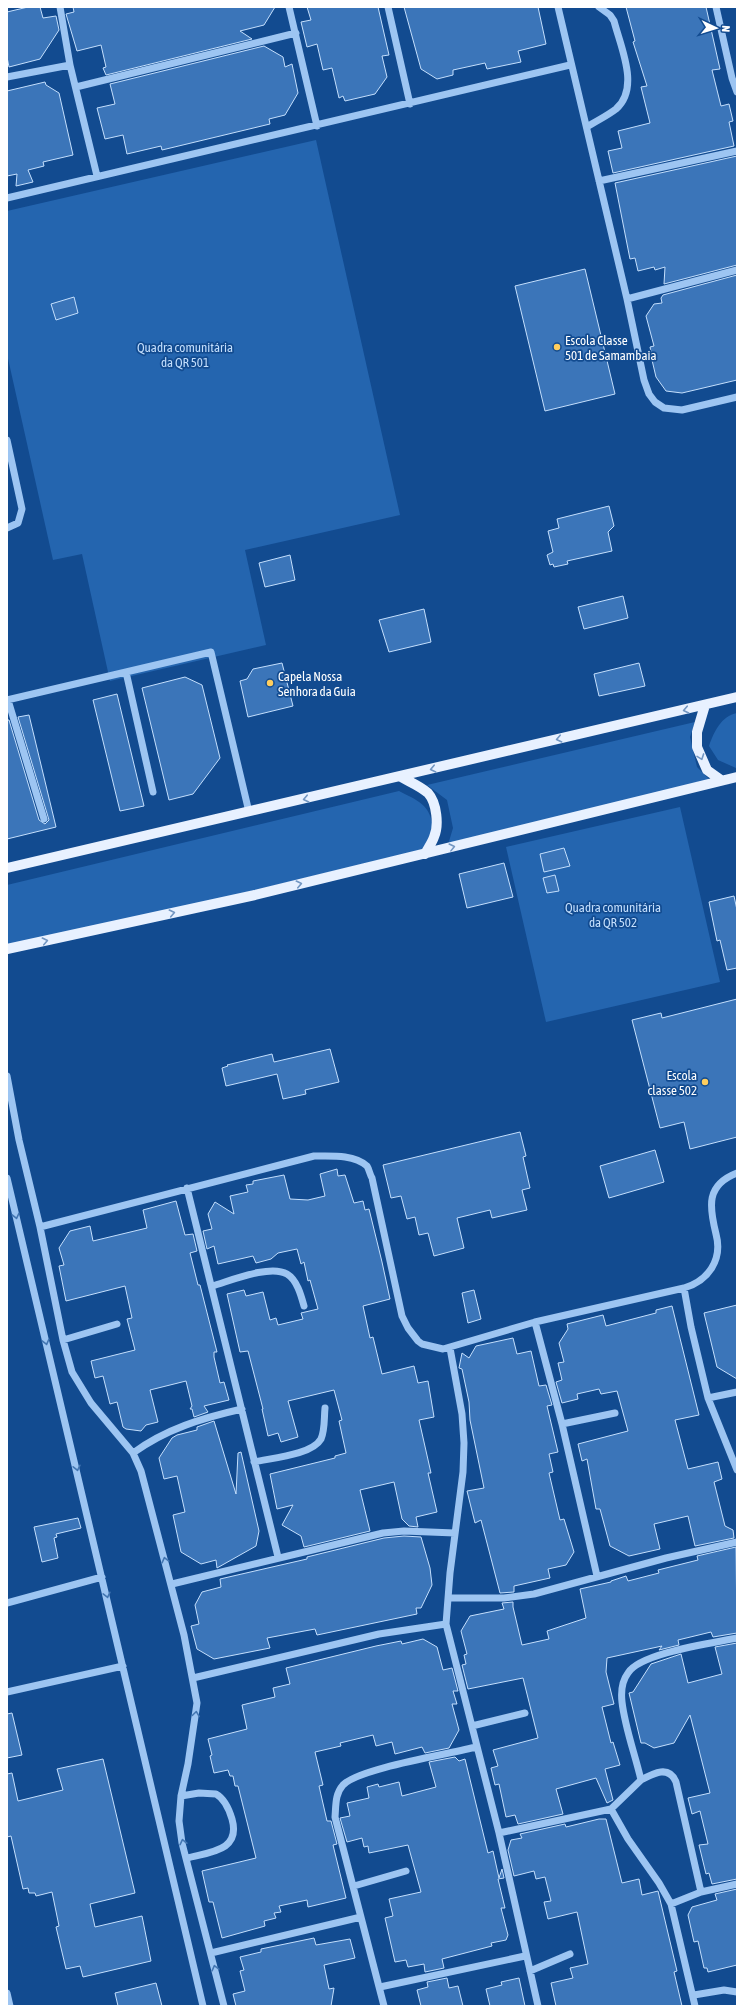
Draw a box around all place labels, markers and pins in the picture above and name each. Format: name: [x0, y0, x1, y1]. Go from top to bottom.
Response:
place label: Escola Classe 501 de Samambaia: [565, 333, 656, 363]
marker: Escola Classe 501 de Samambaia: [552, 342, 562, 352]
place label: Capela Nossa Senhora da Guia: [278, 669, 356, 699]
marker: Capela Nossa Senhora da Guia: [265, 678, 275, 688]
place label: Escola classe 502: [648, 1068, 697, 1098]
marker: Escola classe 502: [700, 1077, 710, 1087]

